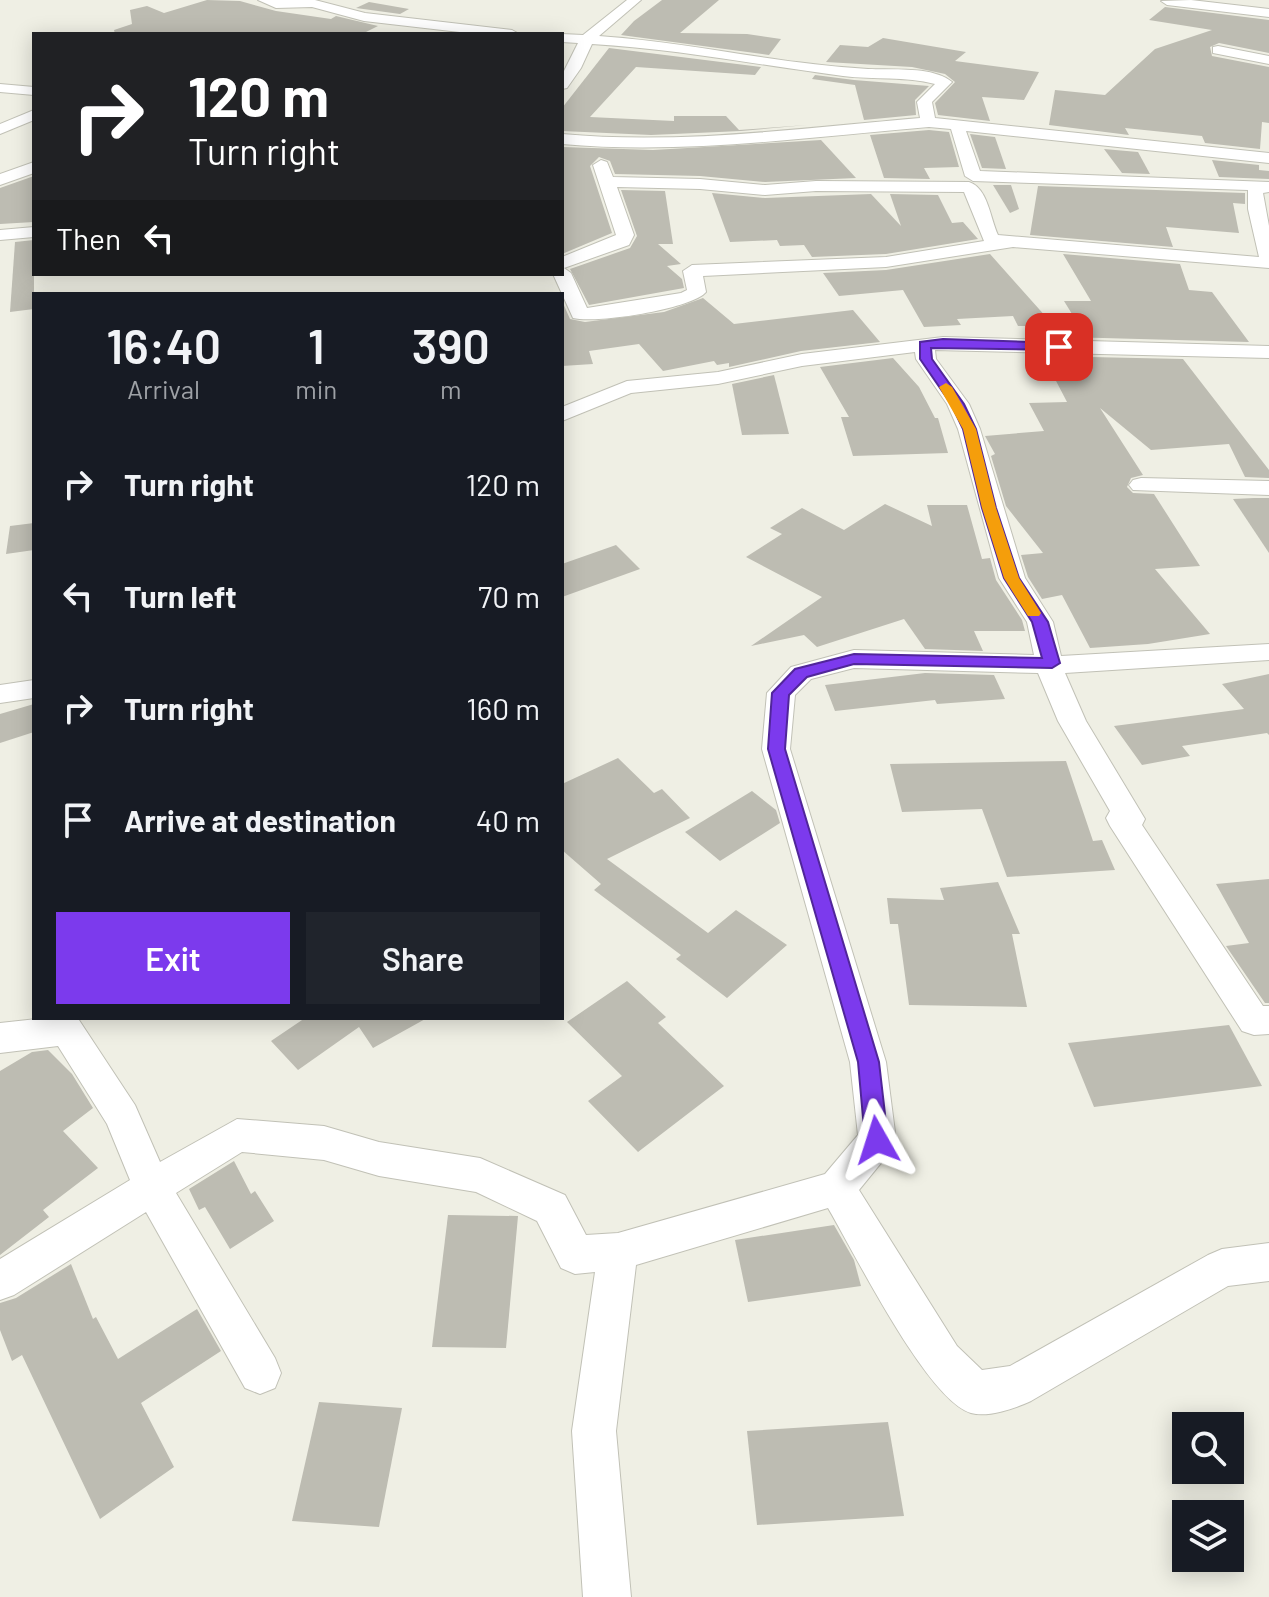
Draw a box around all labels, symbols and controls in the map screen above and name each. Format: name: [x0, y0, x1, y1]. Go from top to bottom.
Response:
text: 120 m: [188, 61, 329, 128]
icon: right: [56, 64, 160, 168]
text: Turn right: [188, 129, 340, 172]
icon: left: [137, 216, 181, 260]
text: Then: [56, 220, 121, 256]
pin: [1025, 313, 1093, 381]
text: 16:40: [106, 316, 221, 374]
text: 1: [308, 316, 325, 374]
text: 390: [412, 316, 490, 374]
icon: arrive: [1037, 325, 1081, 369]
text: Arrival: [127, 373, 200, 404]
text: min: [295, 373, 337, 404]
text: m: [440, 373, 461, 404]
icon: right: [56, 462, 100, 506]
text: Turn right: [124, 466, 254, 502]
text: 120 m: [466, 466, 540, 502]
icon: left: [56, 574, 100, 618]
text: Turn left: [124, 578, 237, 614]
text: 70 m: [478, 578, 540, 614]
icon: right: [56, 686, 100, 730]
text: Turn right: [124, 690, 254, 726]
text: 160 m: [466, 690, 540, 726]
icon: arrive: [56, 798, 100, 842]
text: Arrive at destination: [124, 802, 396, 838]
text: 40 m: [476, 802, 540, 838]
button: Exit: [56, 912, 290, 1004]
button: Share: [306, 912, 540, 1004]
position arrow: [835, 1098, 919, 1182]
map controls: [1172, 1412, 1244, 1572]
button: search: [1172, 1412, 1244, 1484]
button: layers: [1172, 1500, 1244, 1572]

